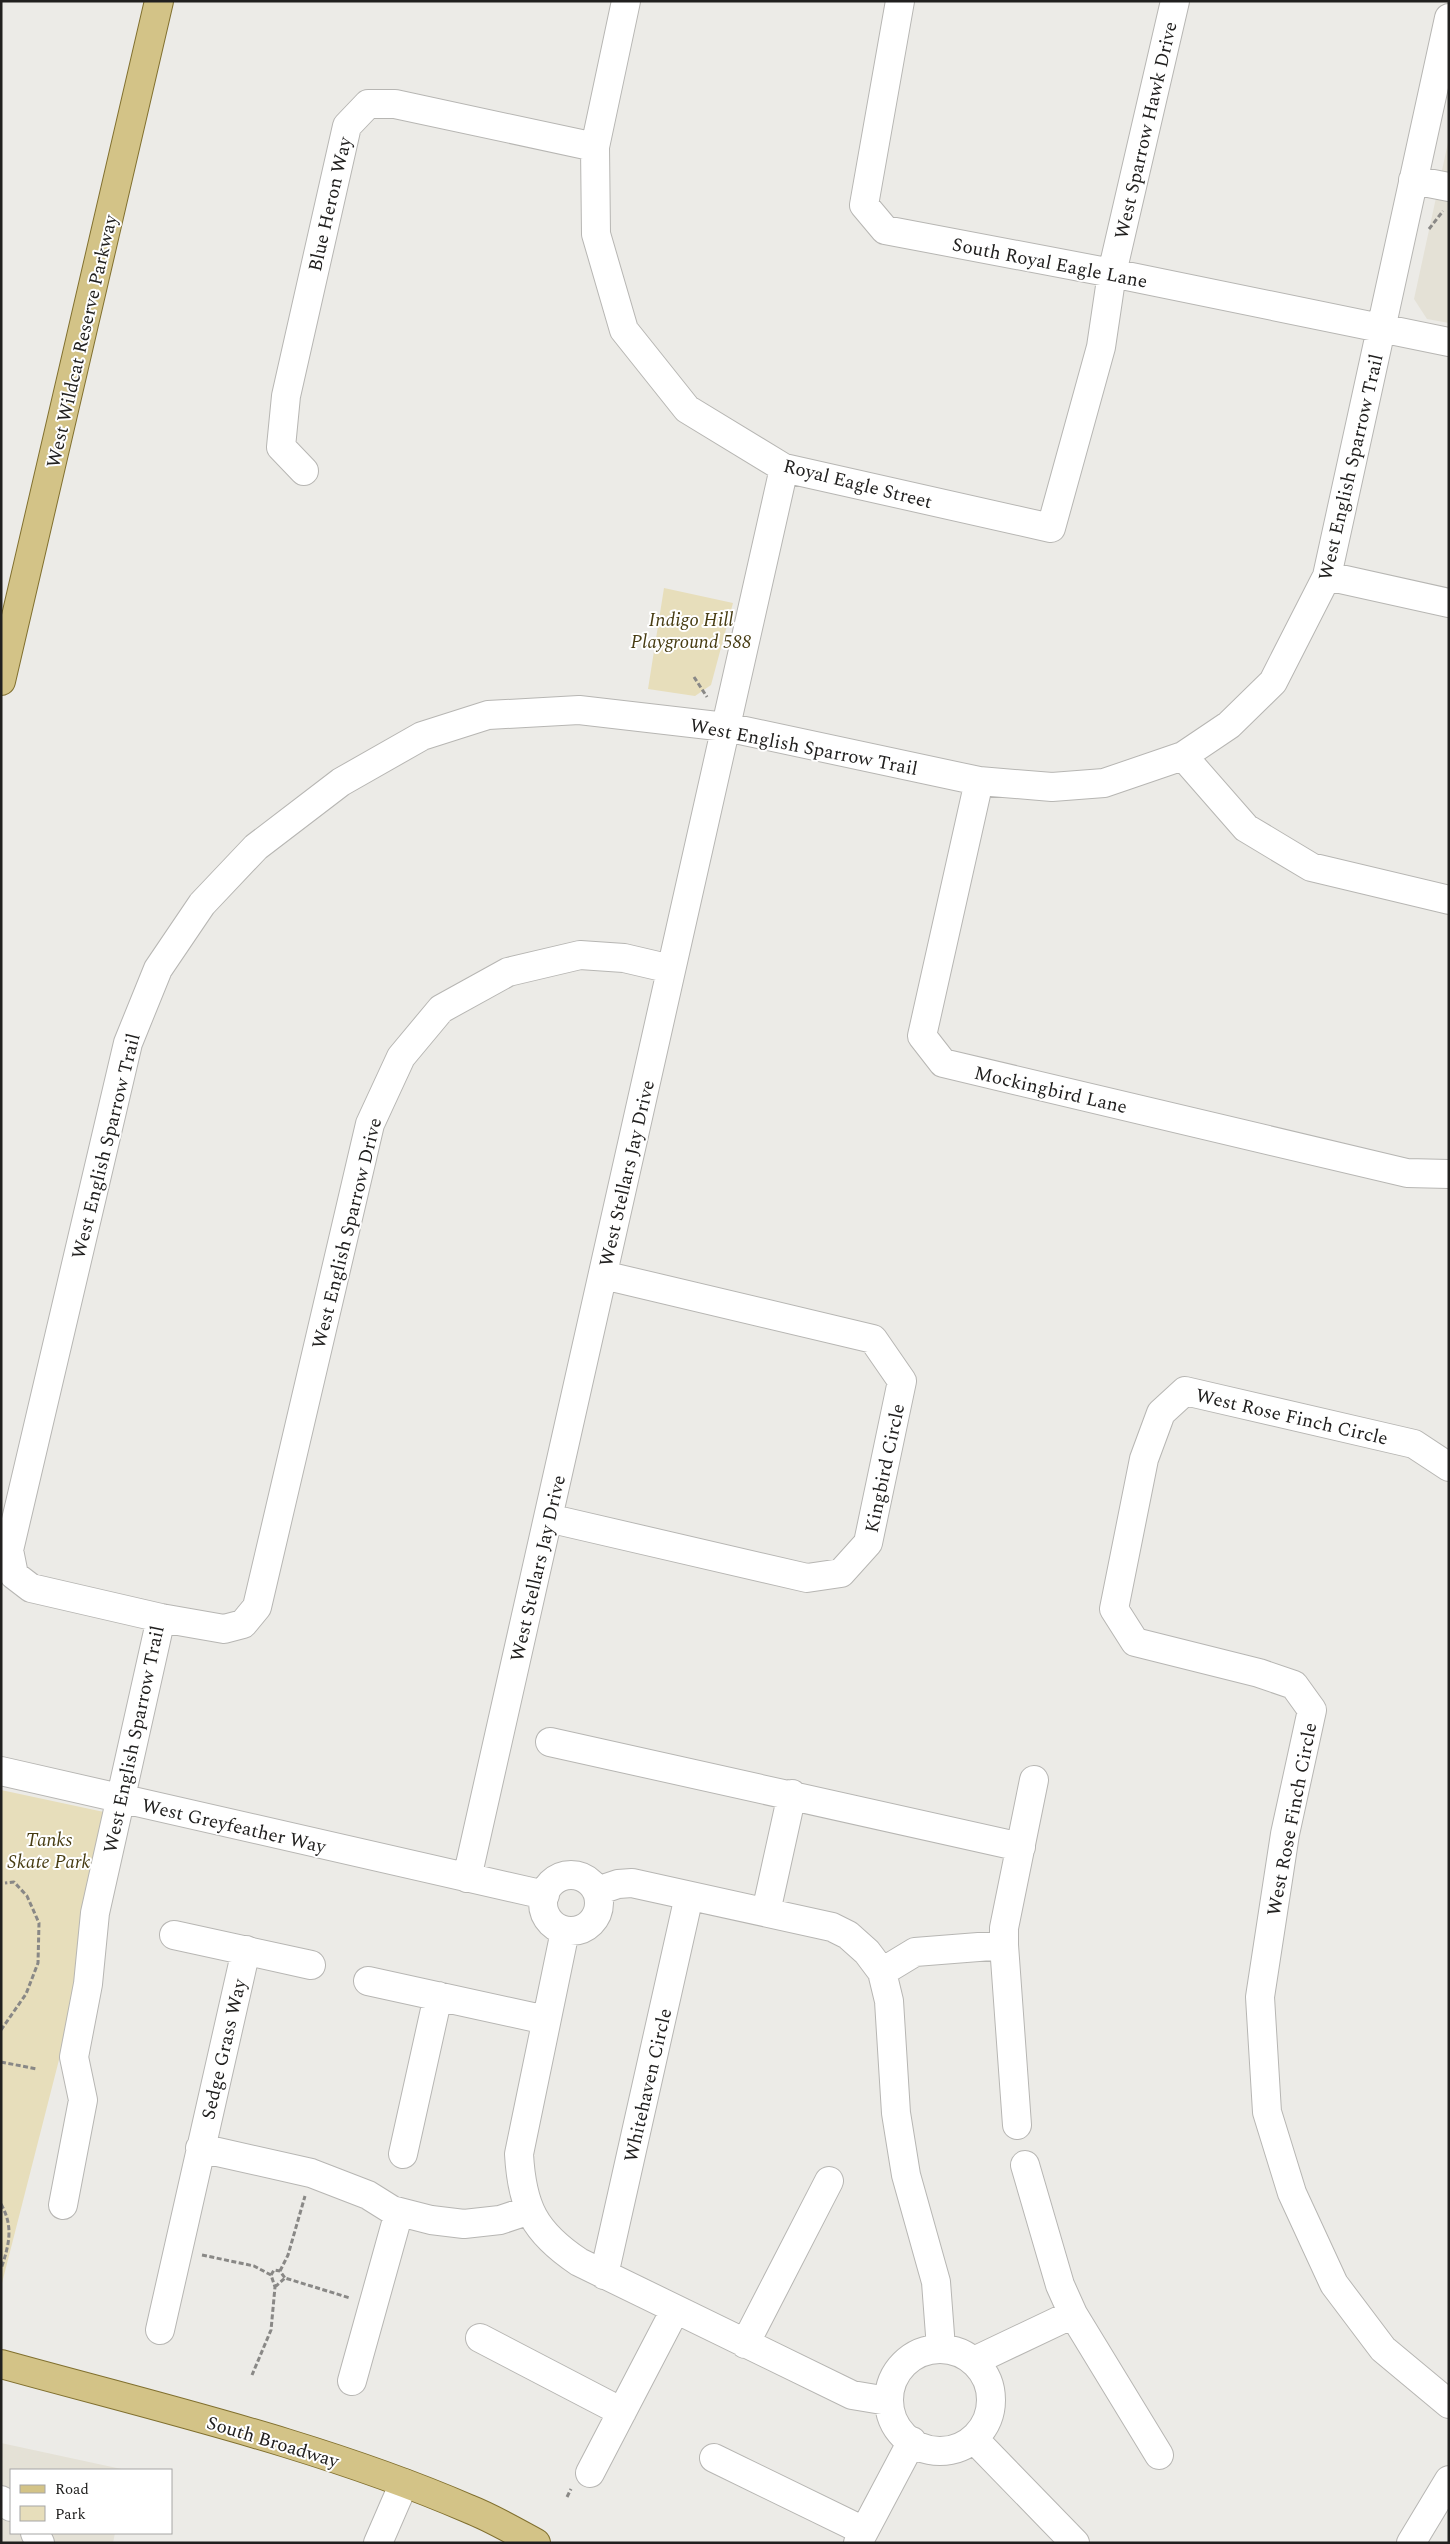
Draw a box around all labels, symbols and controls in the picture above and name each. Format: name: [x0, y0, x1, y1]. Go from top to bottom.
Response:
street label: West Sparrow Hawk Drive: [1107, 19, 1186, 242]
street label: Blue Heron Way: [301, 133, 360, 274]
street label: West Wildcat Reserve Parkway: [39, 211, 126, 471]
street label: South Royal Eagle Lane: [950, 230, 1150, 297]
street label: West English Sparrow Trail: [1311, 351, 1392, 583]
street label: Royal Eagle Street: [780, 452, 935, 517]
park label: Indigo Hill Playground 588: [630, 606, 752, 657]
street label: West English Sparrow Trail: [687, 711, 920, 784]
street label: West English Sparrow Trail: [64, 1031, 149, 1262]
street label: Mockingbird Lane: [971, 1059, 1130, 1122]
street label: West Stellars Jay Drive: [592, 1077, 663, 1269]
street label: West English Sparrow Drive: [305, 1115, 390, 1352]
street label: West Rose Finch Circle: [1193, 1381, 1391, 1454]
street label: Kingbird Circle: [858, 1401, 913, 1536]
street label: West Stellars Jay Drive: [503, 1472, 574, 1664]
street label: West English Sparrow Trail: [96, 1623, 173, 1856]
street label: West Rose Finch Circle: [1259, 1720, 1325, 1918]
street label: West Greyfeather Way: [139, 1791, 330, 1862]
park label: Tanks Skate Park: [8, 1826, 91, 1877]
street label: Sedge Grass Way: [194, 1975, 255, 2123]
street label: Whitehaven Circle: [617, 2006, 680, 2165]
street label: South Broadway: [203, 2409, 343, 2477]
legend: [10, 2469, 172, 2534]
text: Road: [55, 2478, 89, 2501]
text: Park: [55, 2503, 86, 2526]

